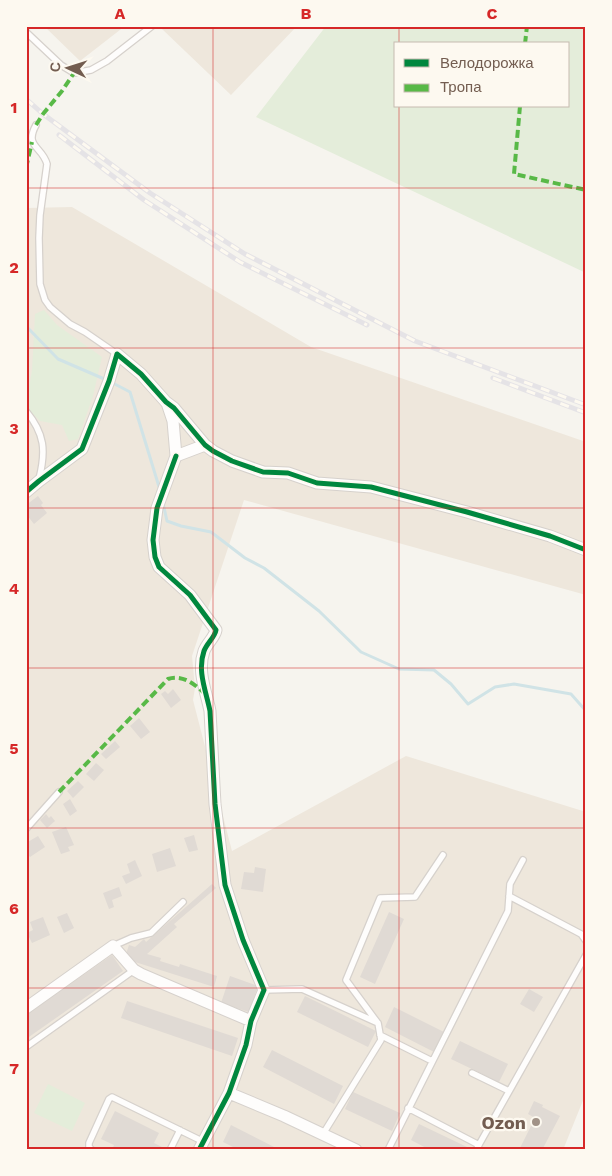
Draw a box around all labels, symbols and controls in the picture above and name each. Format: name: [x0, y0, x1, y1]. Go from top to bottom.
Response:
text: A: [115, 4, 126, 23]
text: B: [301, 4, 312, 23]
text: C: [487, 4, 498, 23]
north arrow: [42, 42, 92, 92]
legend: [394, 42, 570, 108]
text: Велодорожка: [440, 54, 534, 72]
text: С: [47, 61, 63, 73]
text: Тропа: [440, 78, 482, 96]
text: 1: [11, 98, 17, 117]
text: 2: [9, 258, 19, 277]
text: 3: [9, 419, 19, 438]
text: 4: [9, 579, 19, 598]
text: 5: [9, 739, 19, 758]
text: 6: [9, 899, 19, 918]
text: 7: [9, 1059, 19, 1078]
place label: Ozon: [482, 1112, 526, 1133]
marker: Ozon: [530, 1116, 542, 1128]

